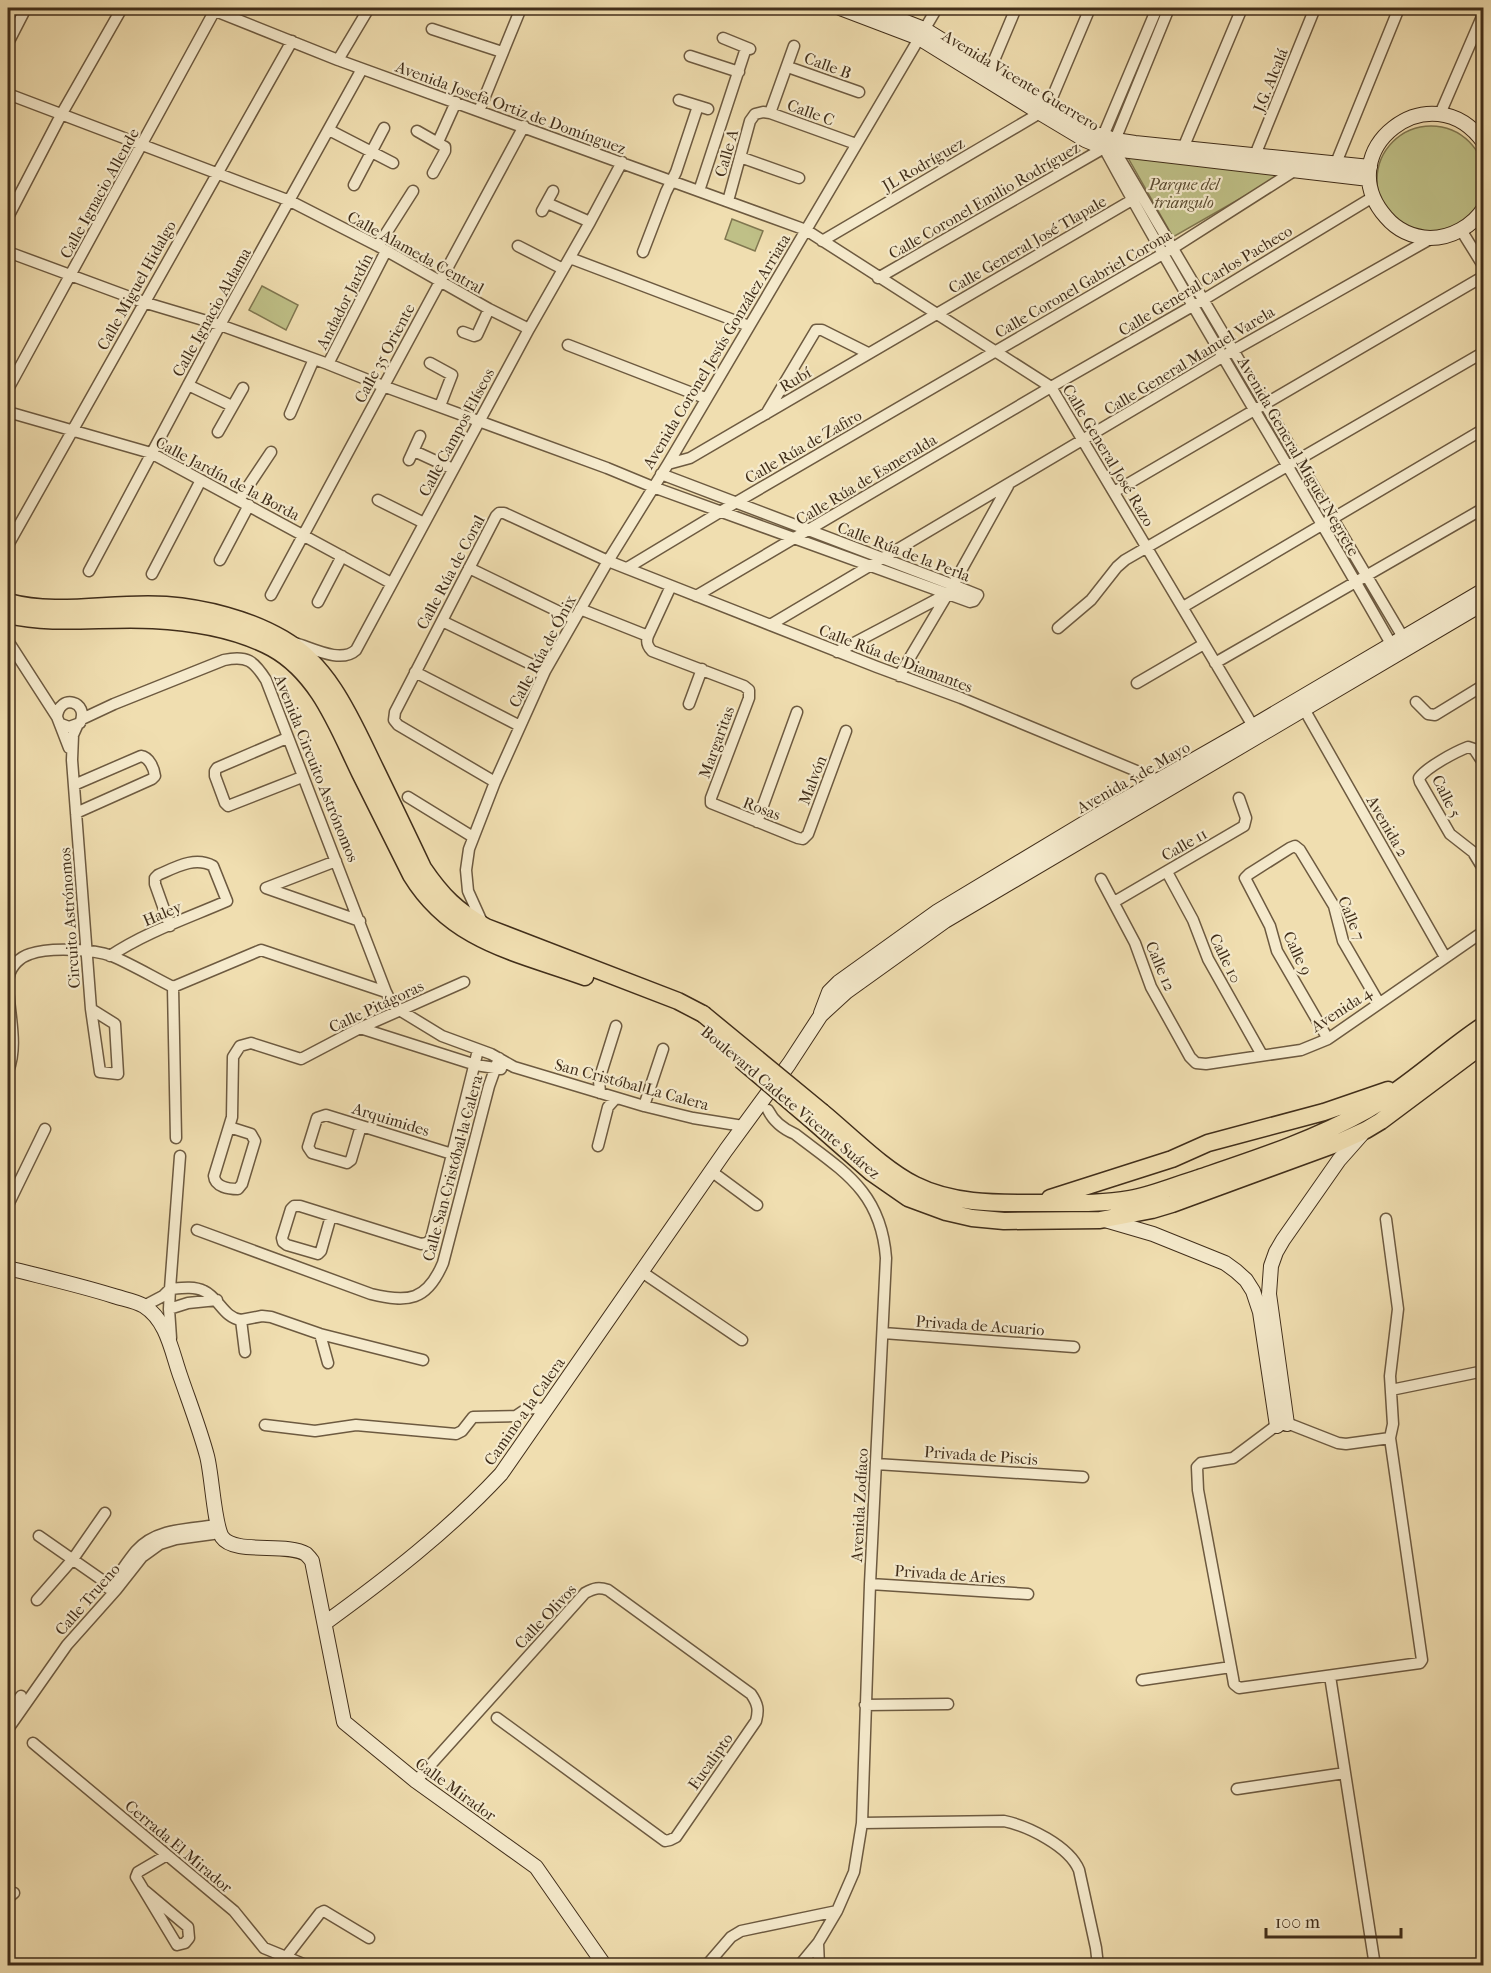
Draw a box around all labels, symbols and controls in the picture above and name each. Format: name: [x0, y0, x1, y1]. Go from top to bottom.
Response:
street label: Avenida Vicente Guerrero: [938, 25, 1103, 135]
street label: J.G. Alcalá: [1248, 45, 1292, 117]
street label: Calle B: [802, 48, 854, 83]
street label: Avenida Josefa Ortiz de Domínguez: [392, 57, 629, 158]
street label: Calle C: [785, 95, 837, 130]
street label: Calle Ignacio Allende: [56, 125, 143, 262]
street label: Calle A: [711, 127, 742, 179]
street label: JL Rodríguez: [877, 133, 968, 197]
street label: Calle Coronel Emilio Rodríguez: [885, 138, 1083, 263]
park label: Parque del triangulo: [1148, 175, 1221, 212]
street label: Calle General José Tlapale: [945, 191, 1110, 297]
street label: Calle Alameda Central: [344, 207, 488, 298]
street label: Calle Miguel Hidalgo: [93, 217, 180, 353]
street label: Calle General Carlos Pacheco: [1115, 221, 1296, 340]
street label: Calle Coronel Gabriel Corona: [991, 225, 1176, 342]
street label: Avenida Coronel Jesús González Arriata: [638, 230, 795, 473]
street label: Calle Ignacio Aldama: [168, 244, 255, 380]
street label: Andador Jardín: [312, 249, 377, 353]
street label: Calle 35 Oriente: [350, 300, 419, 406]
street label: Calle General Manuel Varela: [1100, 302, 1279, 419]
street label: Avenida General Miguel Negrete: [1233, 352, 1364, 559]
street label: Rubí: [776, 363, 815, 396]
street label: Calle Campos Elíseos: [415, 365, 498, 500]
street label: Calle General José Razo: [1059, 381, 1158, 530]
street label: Calle Rúa de Zafiro: [742, 405, 865, 488]
street label: Calle Rúa de Esmeralda: [792, 430, 941, 529]
street label: Calle Jardín de la Borda: [152, 432, 304, 525]
street label: Calle Rúa de Coral: [412, 511, 489, 633]
street label: Calle Rúa de la Perla: [835, 517, 973, 586]
street label: Calle Rúa de Ónix: [504, 591, 580, 711]
street label: Calle Rúa de Diamantes: [816, 620, 976, 697]
street label: Avenida Circuito Astrónomos: [270, 671, 363, 865]
street label: Margaritas: [695, 704, 738, 781]
street label: Avenida 5 de Mayo: [1072, 737, 1193, 818]
street label: Malvón: [794, 752, 831, 807]
street label: Calle 5: [1428, 772, 1465, 821]
street label: Avenida 2: [1362, 791, 1413, 860]
street label: Rosas: [740, 793, 783, 824]
street label: Calle 11: [1158, 824, 1211, 865]
street label: Circuito Astrónomos: [55, 847, 84, 989]
street label: Calle 7: [1334, 893, 1369, 943]
street label: Haley: [140, 897, 185, 930]
street label: Calle 9: [1279, 928, 1316, 978]
street label: Calle 10: [1205, 930, 1246, 986]
street label: Calle 12: [1142, 938, 1179, 994]
street label: Calle Pitágoras: [326, 976, 427, 1037]
street label: Avenida 4: [1307, 982, 1376, 1037]
street label: Boulevard Cadete Vicente Suárez: [697, 1022, 884, 1183]
street label: San Cristóbal La Calera: [553, 1055, 712, 1114]
street label: Calle San Cristóbal la Calera: [418, 1072, 487, 1263]
street label: Arquimides: [349, 1098, 432, 1140]
street label: Privada de Acuario: [915, 1312, 1045, 1339]
street label: Camino a la Calera: [480, 1353, 569, 1469]
street label: Privada de Piscis: [924, 1442, 1038, 1469]
street label: Avenida Zodíaco: [847, 1448, 872, 1563]
street label: Calle Trueno: [51, 1560, 124, 1639]
street label: Privada de Aries: [894, 1561, 1006, 1588]
street label: Calle Olivos: [511, 1580, 580, 1653]
street label: Eucalipto: [684, 1729, 737, 1793]
street label: Calle Mirador: [412, 1754, 500, 1825]
street label: Cerrada El Mirador: [121, 1796, 236, 1897]
scale bar: [1266, 1901, 1401, 1939]
text: 100 m: [1275, 1912, 1320, 1933]

